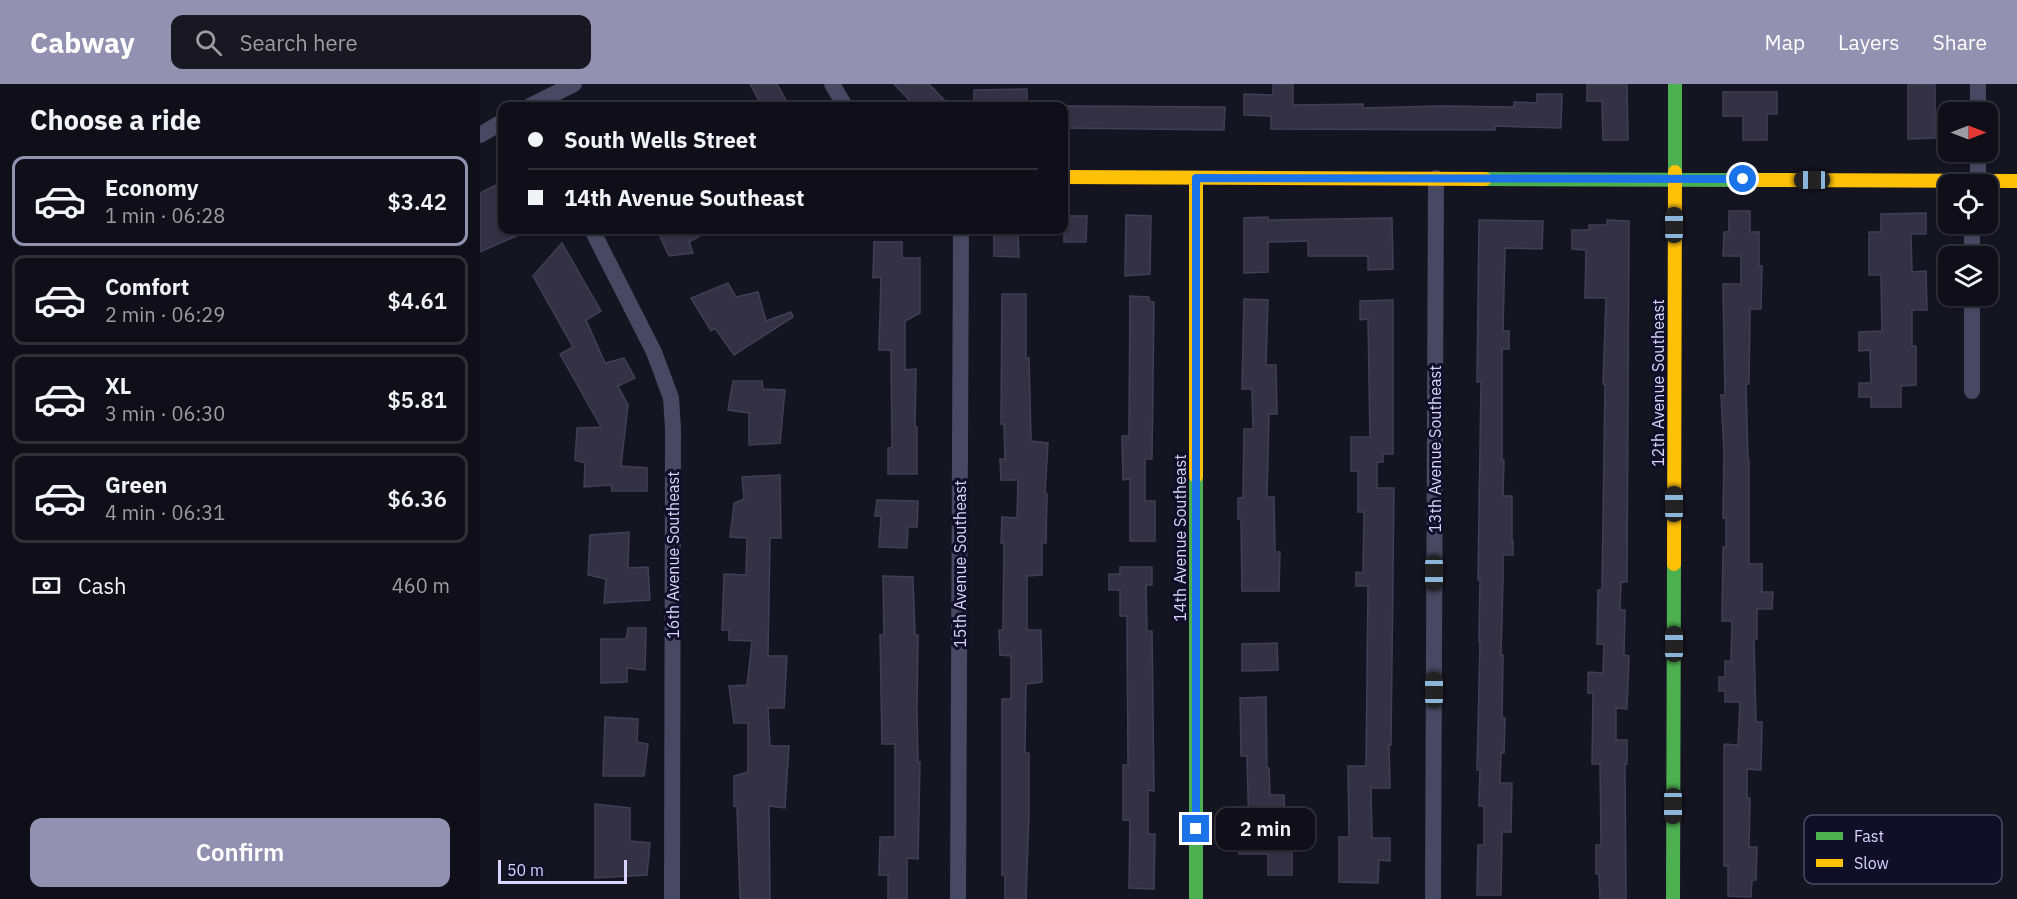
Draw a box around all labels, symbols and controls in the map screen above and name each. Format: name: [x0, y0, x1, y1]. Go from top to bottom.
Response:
search box: [171, 15, 591, 69]
text: Cabway: [30, 24, 135, 61]
icon: search: [192, 26, 225, 59]
text: Search here: [240, 28, 358, 57]
text: Map: [1765, 28, 1805, 56]
text: Layers: [1838, 28, 1900, 56]
text: Share: [1933, 28, 1987, 56]
text: Choose a ride: [30, 102, 201, 137]
north arrow: [1938, 102, 1998, 162]
map controls: [1938, 102, 1998, 306]
text: South Wells Street: [564, 125, 757, 154]
route start: [1729, 165, 1756, 192]
car: [1794, 171, 1830, 189]
text: Economy: [105, 173, 199, 202]
icon: car: [33, 174, 87, 228]
button: locate: [1938, 174, 1998, 234]
text: 14th Avenue Southeast: [564, 183, 804, 212]
text: $3.42: [388, 187, 447, 216]
text: 1 min · 06:28: [105, 202, 225, 229]
car: [1665, 207, 1683, 243]
button: layers: [1938, 246, 1998, 306]
text: Comfort: [105, 272, 189, 301]
icon: car: [33, 273, 87, 327]
text: $4.61: [388, 286, 447, 315]
street label: 12th Avenue Southeast: [1648, 299, 1668, 467]
text: 2 min · 06:29: [105, 301, 225, 328]
street label: 13th Avenue Southeast: [1425, 365, 1445, 533]
text: XL: [105, 371, 131, 400]
icon: car: [33, 372, 87, 426]
text: $5.81: [388, 385, 447, 414]
text: 3 min · 06:30: [105, 400, 225, 427]
street label: 14th Avenue Southeast: [1170, 454, 1190, 622]
text: Green: [105, 470, 167, 499]
icon: car: [33, 471, 87, 525]
street label: 16th Avenue Southeast: [663, 471, 683, 639]
street label: 15th Avenue Southeast: [950, 480, 970, 648]
text: $6.36: [388, 484, 447, 513]
car: [1665, 486, 1683, 522]
text: 4 min · 06:31: [105, 499, 225, 526]
car: [1425, 555, 1443, 591]
icon: cash: [30, 569, 63, 602]
text: Cash: [78, 571, 127, 600]
text: 460 m: [392, 572, 450, 599]
car: [1665, 626, 1683, 662]
car: [1425, 672, 1443, 708]
car: [1664, 788, 1682, 824]
callout: 2 min: [1217, 808, 1316, 850]
route end: [1182, 815, 1209, 842]
text: 2 min: [1240, 815, 1291, 842]
legend: [1804, 815, 2002, 884]
button: Confirm: [30, 818, 450, 887]
text: Fast: [1854, 826, 1884, 846]
text: Slow: [1854, 853, 1889, 873]
scale bar: [498, 857, 627, 884]
text: 50 m: [507, 860, 544, 880]

